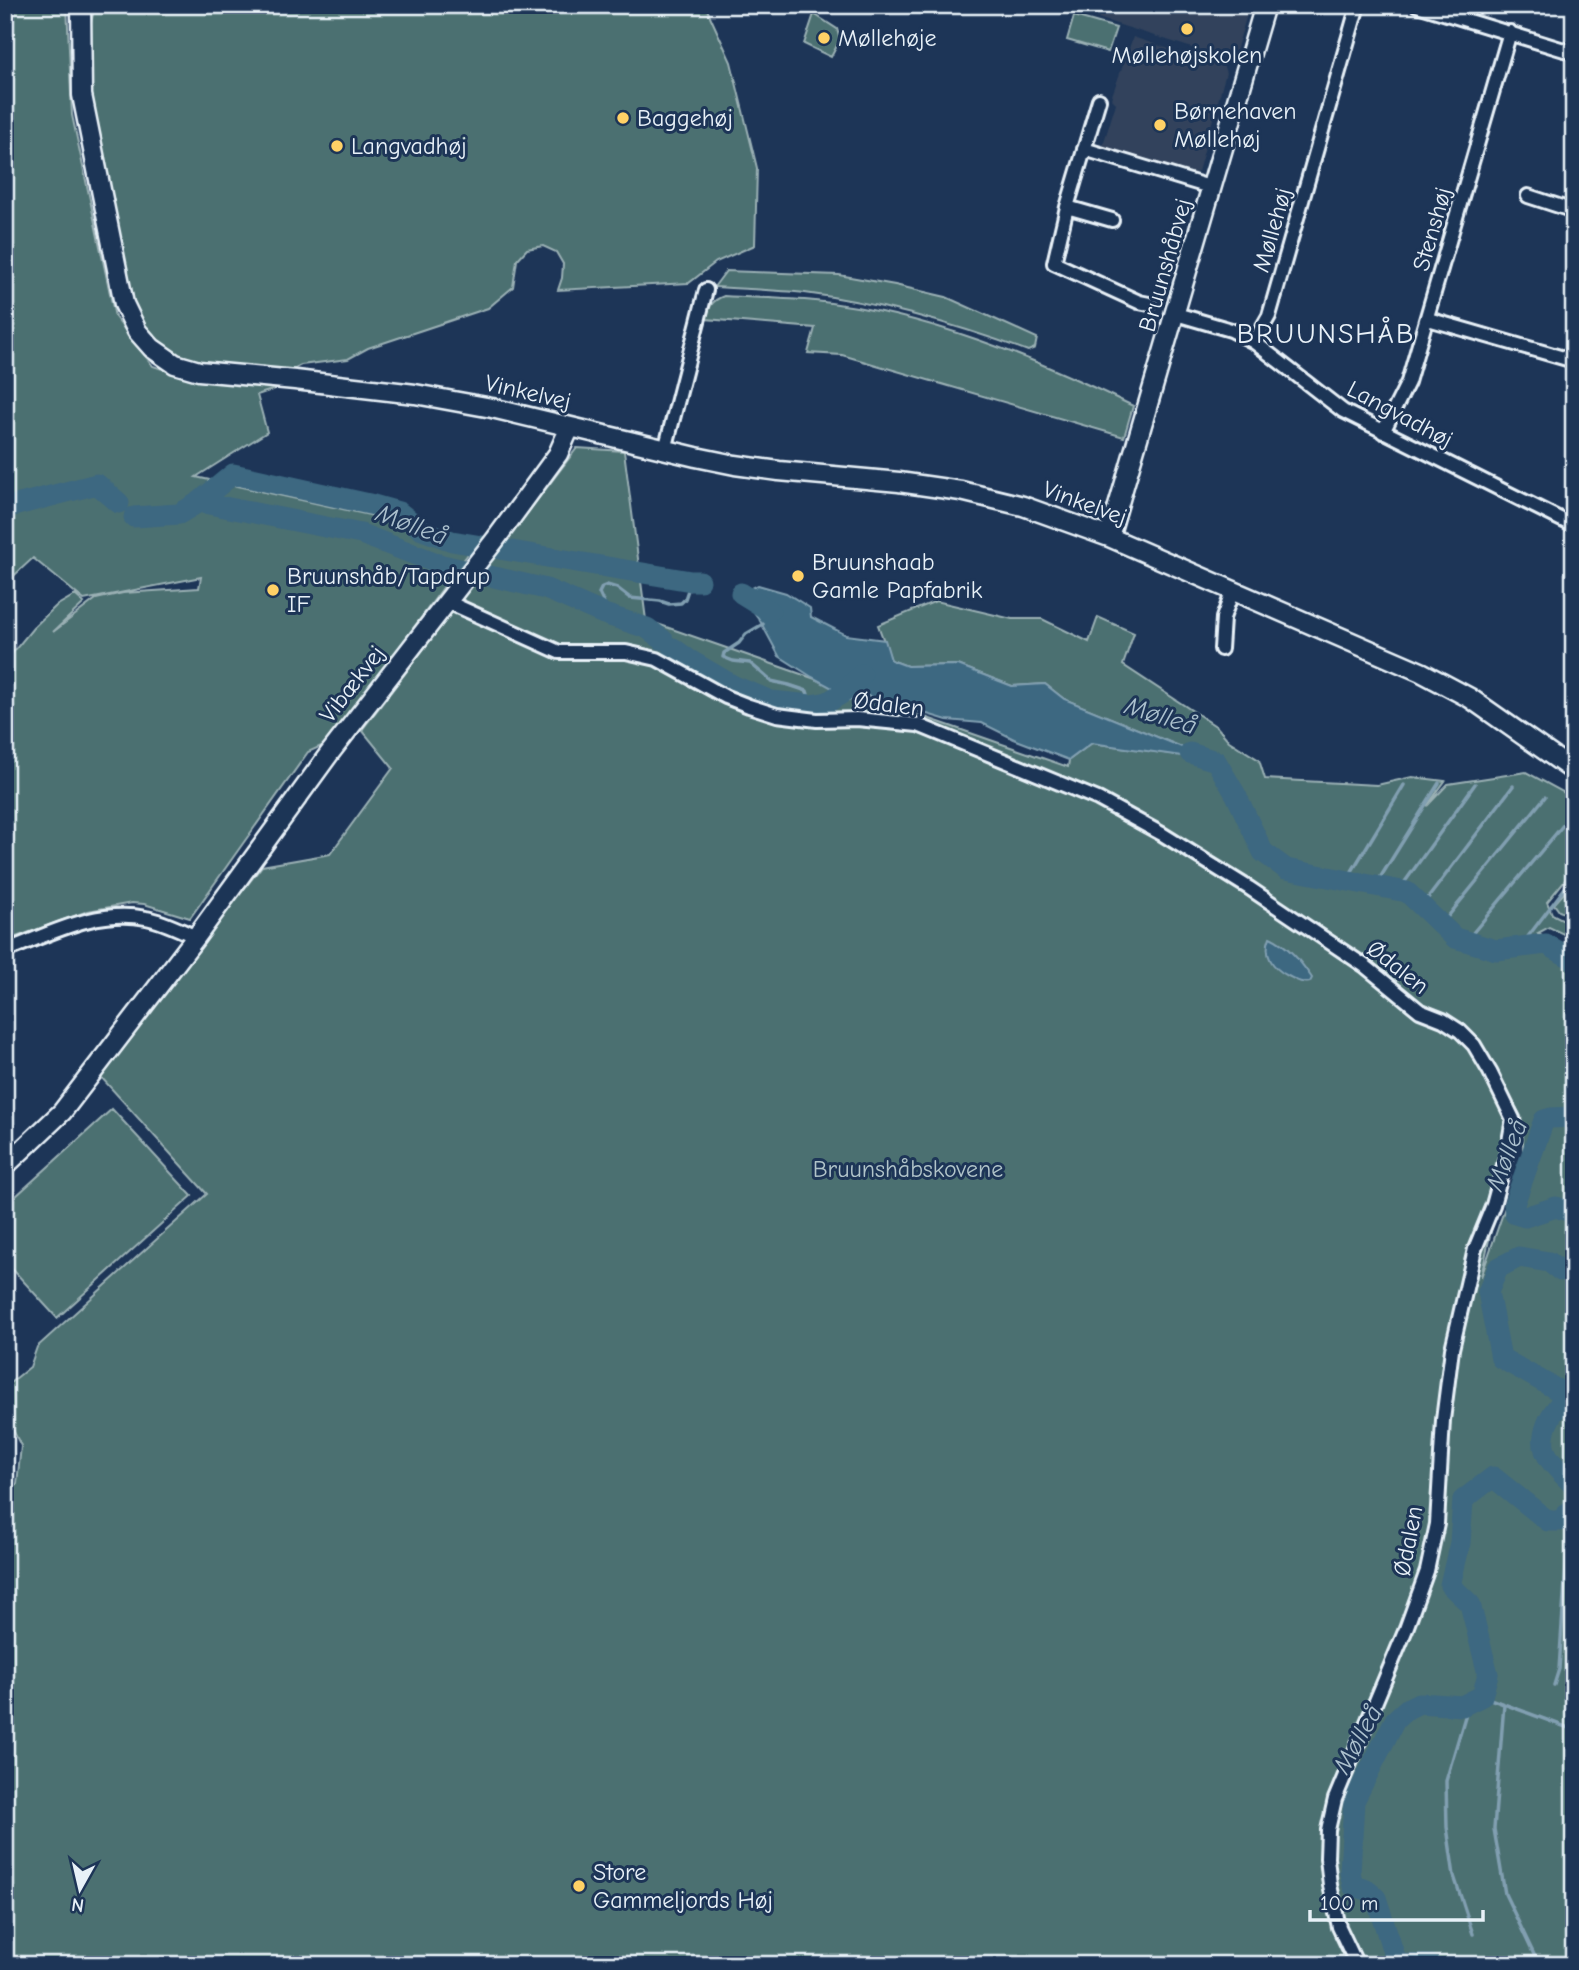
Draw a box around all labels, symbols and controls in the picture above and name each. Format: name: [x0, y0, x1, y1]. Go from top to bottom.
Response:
marker: Møllehøjskolen: [1179, 21, 1195, 37]
place label: Møllehøje: [838, 24, 936, 52]
marker: Møllehøje: [816, 30, 832, 46]
place label: Møllehøjskolen: [1112, 41, 1262, 69]
place label: Børnehaven Møllehøj: [1174, 97, 1297, 153]
place label: Baggehøj: [637, 104, 733, 132]
marker: Baggehøj: [615, 110, 631, 126]
marker: Børnehaven Møllehøj: [1152, 117, 1168, 133]
place label: Langvadhøj: [351, 132, 467, 160]
marker: Langvadhøj: [329, 138, 345, 154]
street label: Stenshøj: [1407, 184, 1457, 274]
street label: Møllehøj: [1247, 185, 1297, 275]
street label: Bruunshåbvej: [1133, 195, 1197, 335]
district label: BRUUNSHÅB: [1237, 316, 1415, 350]
street label: Vinkelvej: [482, 369, 574, 415]
street label: Langvadhøj: [1342, 374, 1458, 454]
street label: Vinkelvej: [1039, 475, 1131, 531]
water label: Mølleå: [371, 498, 451, 552]
place label: Bruunshaab Gamle Papfabrik: [812, 548, 983, 604]
place label: Bruunshåb/Tapdrup IF: [287, 562, 490, 618]
marker: Bruunshaab Gamle Papfabrik: [790, 568, 806, 584]
marker: Bruunshåb/Tapdrup IF: [265, 582, 281, 598]
street label: Vibækvej: [313, 640, 391, 728]
street label: Ødalen: [852, 686, 926, 722]
water label: Mølleå: [1120, 691, 1200, 741]
street label: Ødalen: [1361, 934, 1435, 1000]
water label: Mølleå: [1479, 1116, 1534, 1196]
park label: Bruunshåbskovene: [813, 1155, 1003, 1183]
street label: Ødalen: [1387, 1504, 1429, 1578]
water label: Mølleå: [1326, 1700, 1389, 1780]
north arrow: [46, 1854, 116, 1924]
place label: Store Gammeljords Høj: [593, 1858, 773, 1914]
marker: Store Gammeljords Høj: [571, 1878, 587, 1894]
scale bar: [1310, 1879, 1483, 1923]
text: 100 m: [1320, 1891, 1378, 1915]
text: N: [70, 1893, 85, 1917]

